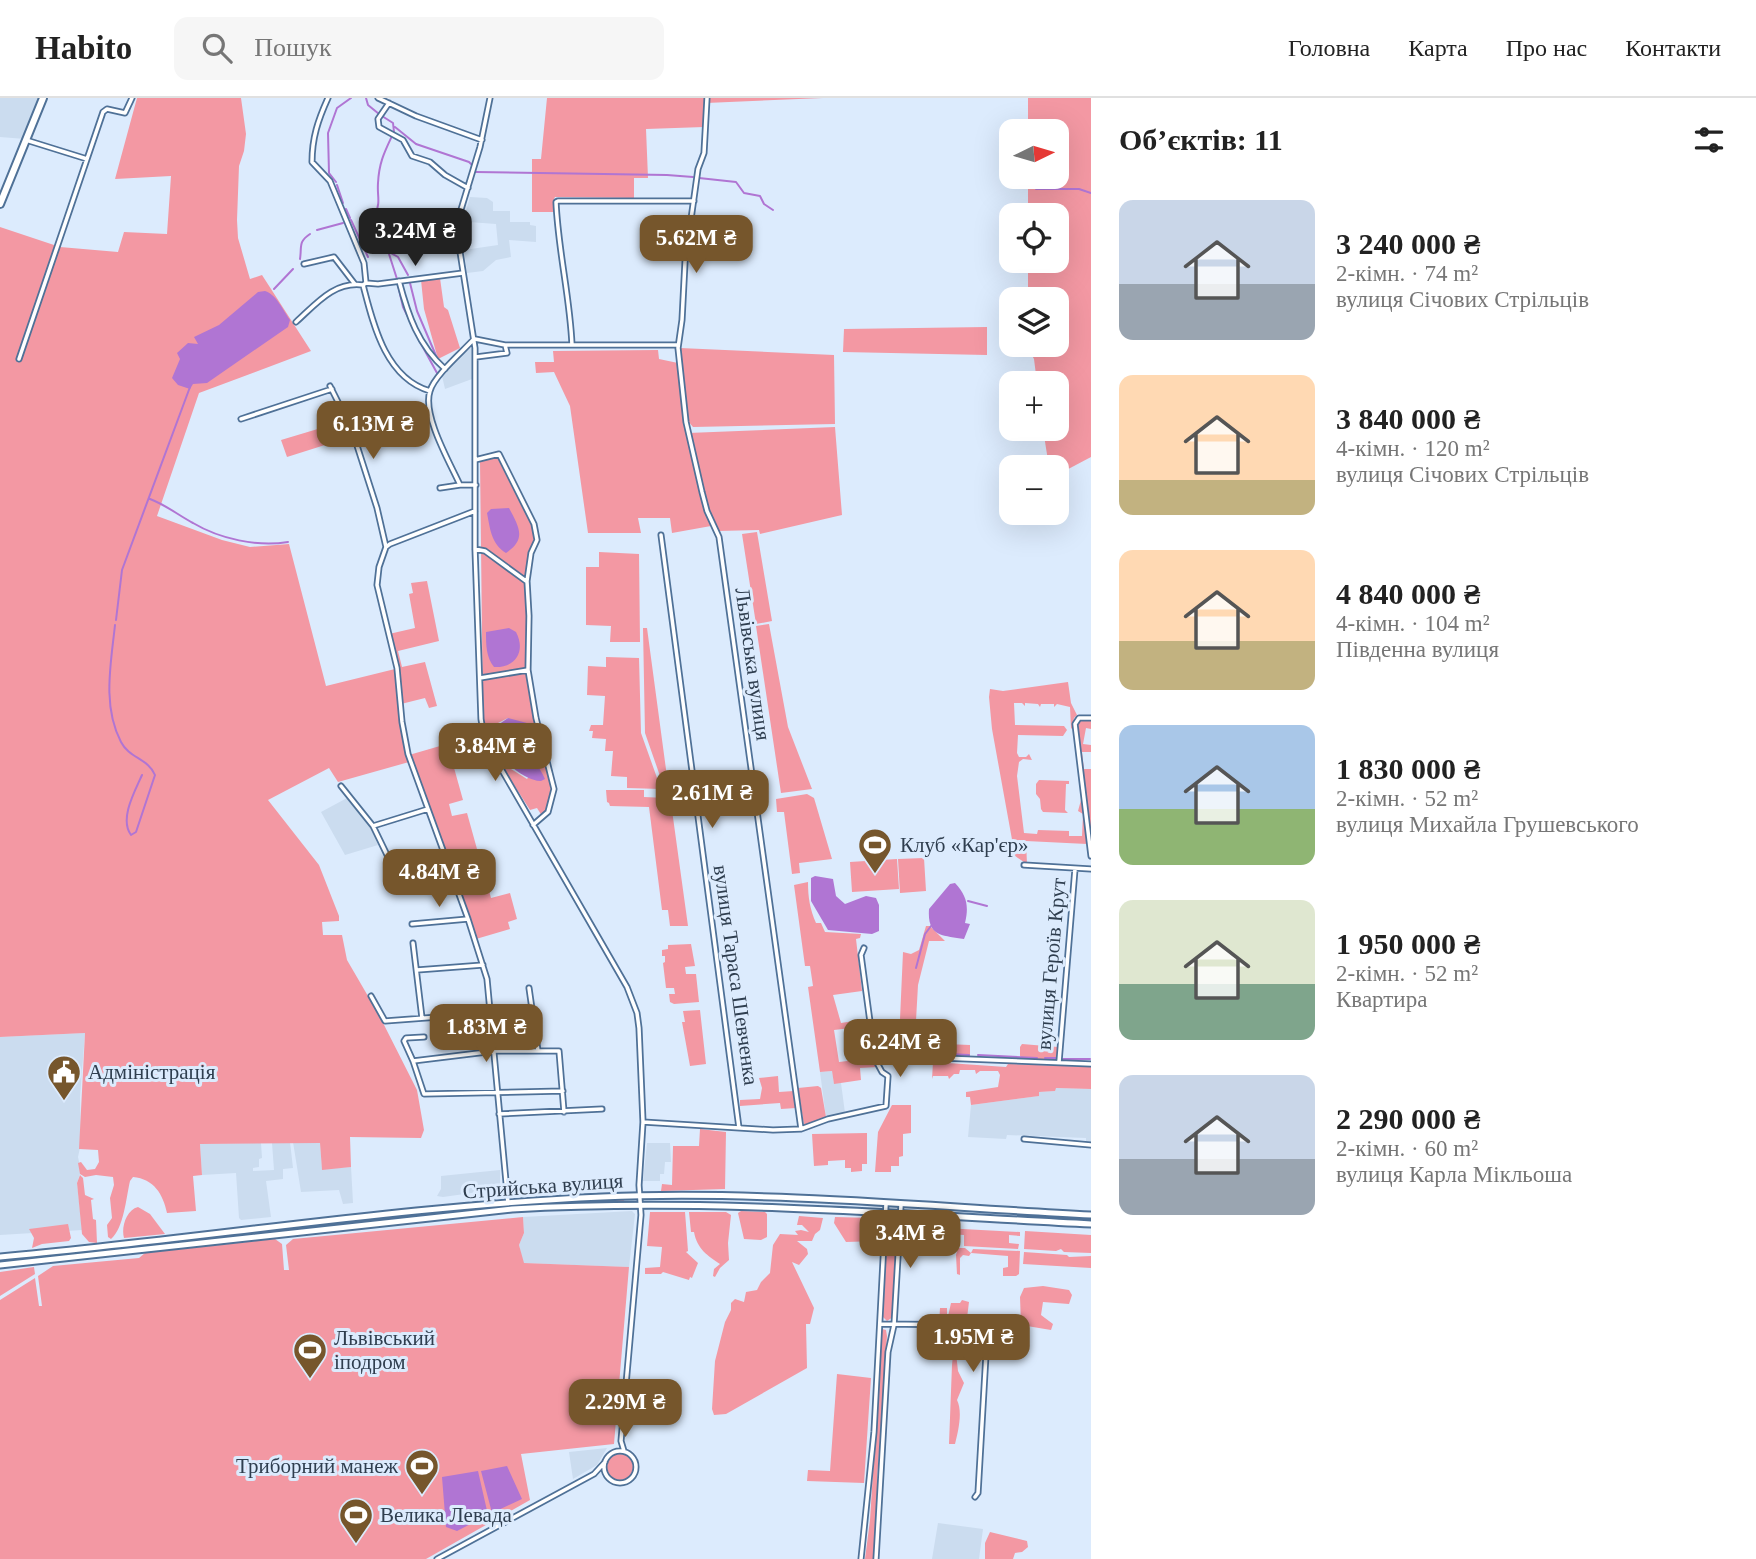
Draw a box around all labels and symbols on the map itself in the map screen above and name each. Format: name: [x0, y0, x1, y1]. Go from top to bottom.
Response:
north arrow: [999, 119, 1069, 189]
pin: 3.24M ₴: [350, 208, 480, 268]
pin: 5.62M ₴: [631, 216, 761, 275]
pin: 6.13M ₴: [308, 402, 438, 461]
street label: Львівська вулиця: [730, 586, 776, 742]
pin: 3.84M ₴: [430, 724, 560, 783]
pin: 2.61M ₴: [647, 770, 777, 830]
sports icon: Клуб «Кар'єр»: [856, 826, 894, 875]
place label: Клуб «Кар'єр»: [900, 833, 1029, 857]
pin: 4.84M ₴: [374, 850, 504, 909]
street label: вулиця Тараса Шевченка: [709, 863, 763, 1087]
street label: вулиця Героїв Крут: [1032, 877, 1070, 1051]
pin: 1.83M ₴: [421, 1004, 551, 1064]
pin: 6.24M ₴: [835, 1020, 965, 1079]
public building icon: Адміністрація: [45, 1053, 83, 1102]
place label: Адміністрація: [88, 1060, 216, 1084]
street label: Стрийська вулиця: [462, 1168, 624, 1204]
pin: 3.4M ₴: [853, 1210, 967, 1270]
pin: 1.95M ₴: [908, 1314, 1038, 1374]
place label: Львівський іподром: [334, 1326, 435, 1374]
sports icon: Львівський іподром: [291, 1331, 329, 1380]
pin: 2.29M ₴: [560, 1380, 690, 1439]
sports icon: Триборний манеж: [403, 1447, 441, 1496]
place label: Триборний манеж: [236, 1454, 398, 1478]
sports icon: Велика Левада: [337, 1496, 375, 1545]
place label: Велика Левада: [380, 1503, 513, 1527]

